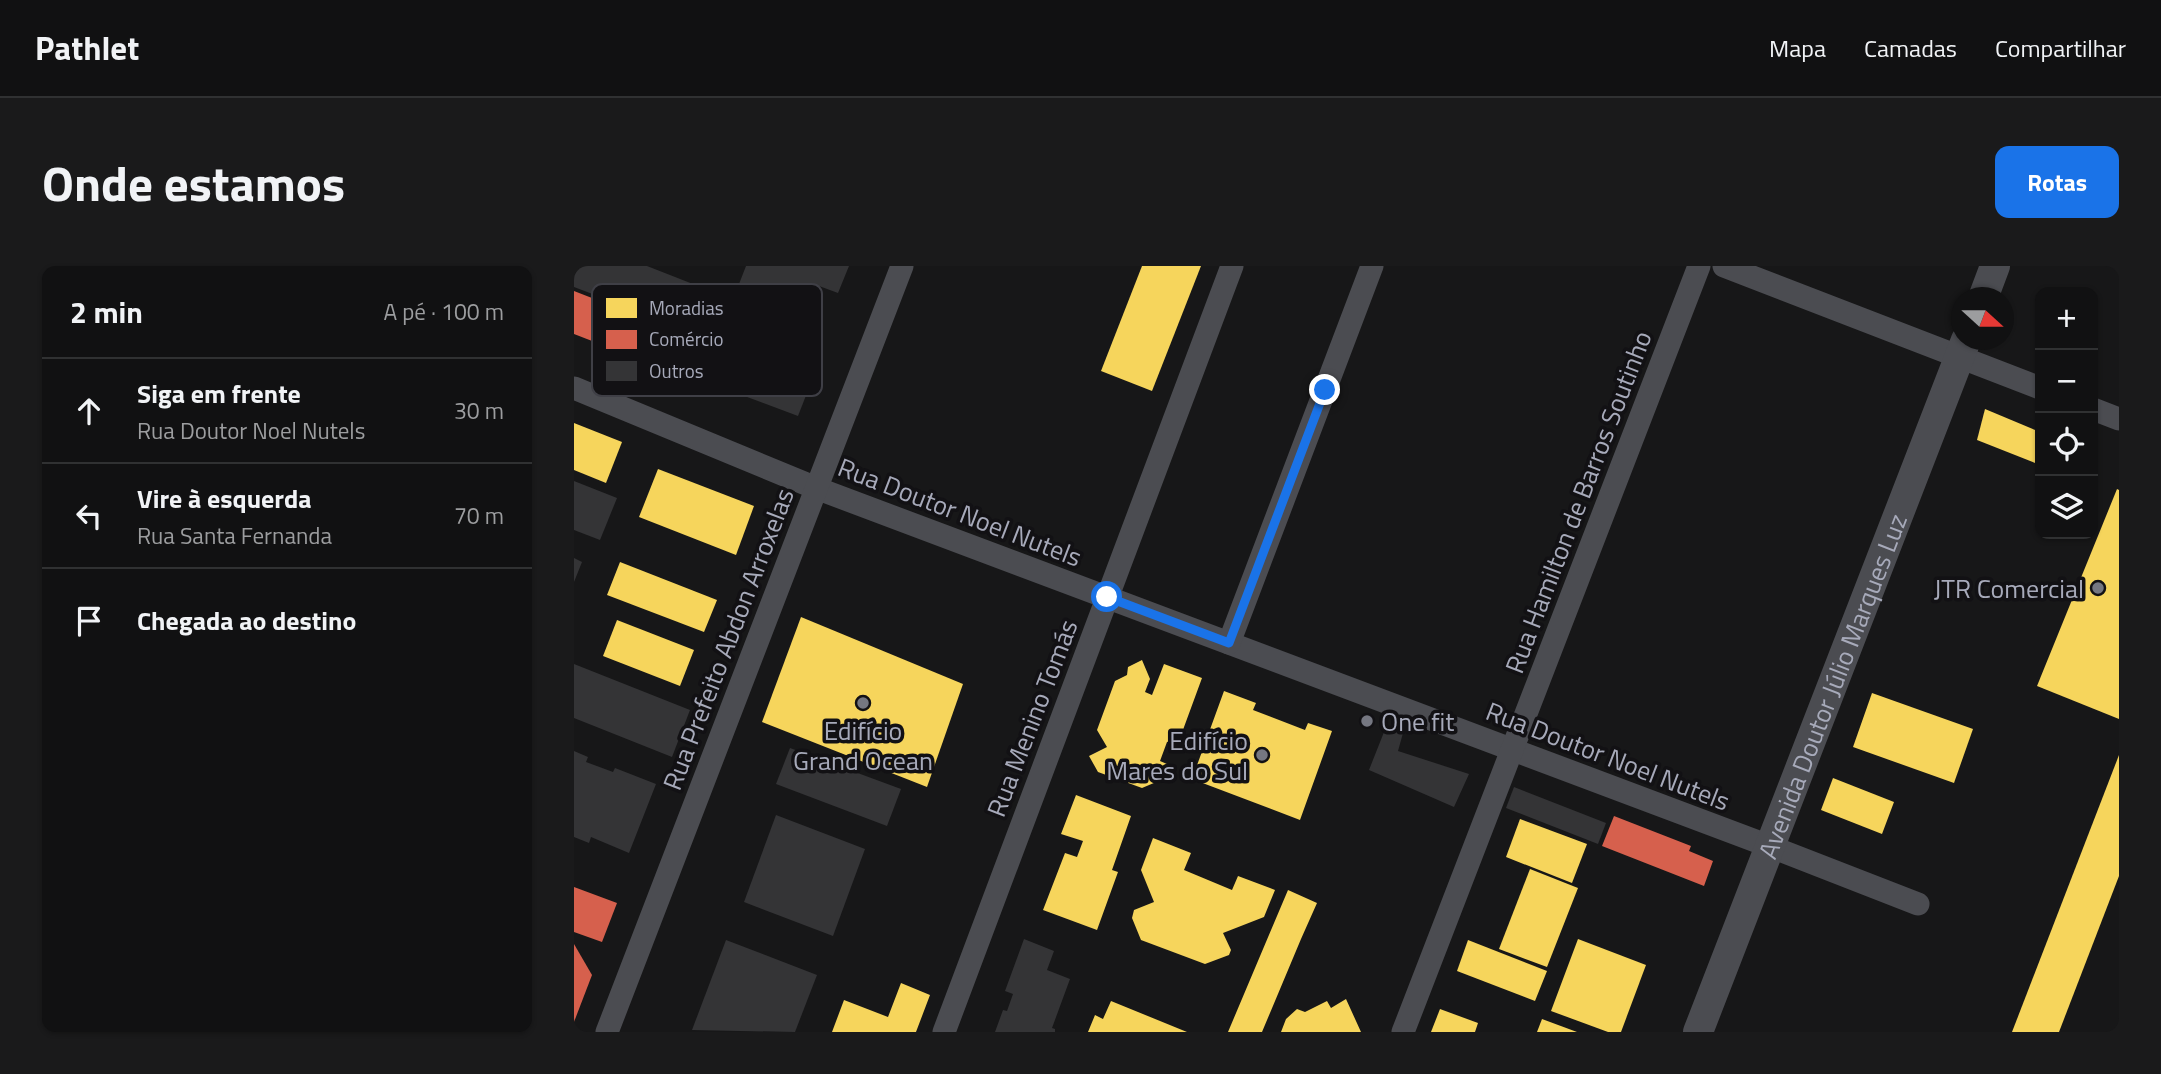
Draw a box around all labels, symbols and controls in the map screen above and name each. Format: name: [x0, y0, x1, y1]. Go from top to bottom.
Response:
text: Pathlet: [35, 23, 139, 73]
text: Mapa: [1769, 30, 1826, 66]
text: Camadas: [1864, 30, 1957, 66]
text: Compartilhar: [1995, 30, 2126, 66]
text: Onde estamos: [42, 145, 345, 220]
button: Rotas: [1995, 146, 2119, 218]
legend: [592, 284, 822, 396]
north arrow: [1951, 287, 2014, 350]
map controls: [2035, 287, 2098, 539]
button: +: [2035, 287, 2098, 350]
text: 2 min: [70, 289, 143, 335]
text: Moradias: [649, 293, 724, 322]
text: A pé · 100 m: [383, 294, 504, 329]
text: Comércio: [649, 324, 724, 353]
street label: Rua Hamilton de Barros Soutinho: [1495, 325, 1661, 679]
button: −: [2035, 350, 2098, 413]
text: Outros: [649, 356, 704, 385]
text: Siga em frente: [137, 374, 301, 413]
route end: [1309, 374, 1340, 405]
icon: ahead: [70, 392, 108, 430]
text: 30 m: [454, 393, 504, 428]
text: Rua Doutor Noel Nutels: [137, 413, 365, 448]
button: locate: [2035, 413, 2098, 476]
street label: Rua Doutor Noel Nutels: [833, 448, 1087, 576]
button: layers: [2035, 476, 2098, 539]
text: Vire à esquerda: [137, 479, 312, 518]
street label: Rua Prefeito Abdon Arroxelas: [652, 483, 804, 795]
icon: left: [70, 497, 108, 535]
text: 70 m: [454, 498, 504, 533]
street label: Avenida Doutor Júlio Marques Luz: [1748, 508, 1916, 864]
text: Rua Santa Fernanda: [137, 518, 332, 553]
place label: JTR Comercial: [1934, 569, 2084, 608]
marker: JTR Comercial: [2090, 580, 2106, 596]
route start: [1091, 581, 1122, 612]
text: Chegada ao destino: [137, 601, 356, 640]
icon: arrive: [70, 602, 108, 640]
street label: Rua Menino Tomás: [976, 614, 1088, 822]
street label: Rua Doutor Noel Nutels: [1481, 692, 1735, 820]
marker: Edifício Grand Ocean: [855, 695, 871, 711]
place label: One fit: [1381, 702, 1454, 741]
place label: Edifício Grand Ocean: [793, 711, 933, 780]
marker: One fit: [1359, 713, 1375, 729]
place label: Edifício Mares do Sul: [1106, 721, 1248, 790]
marker: Edifício Mares do Sul: [1254, 747, 1270, 763]

